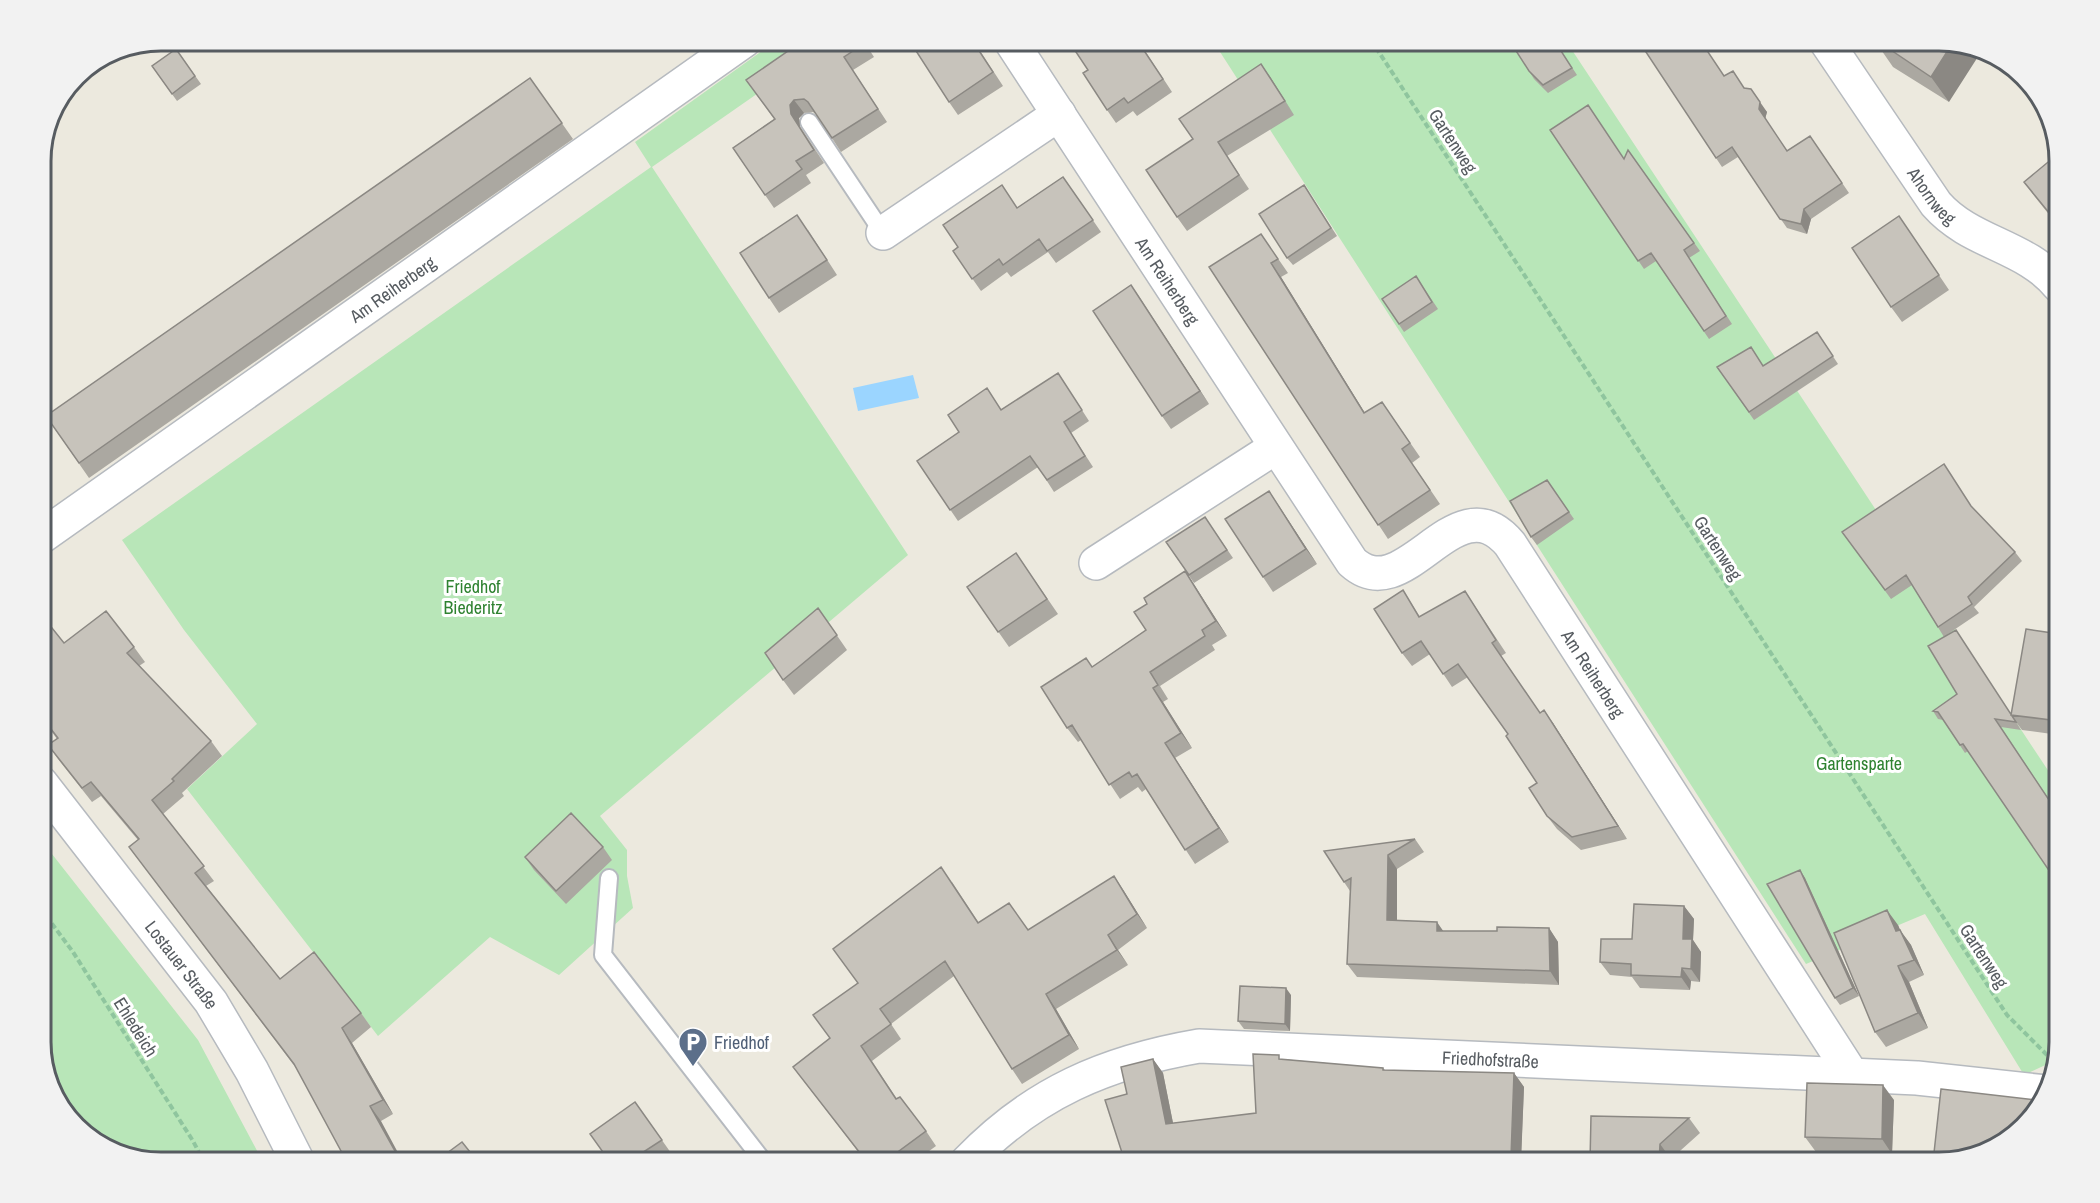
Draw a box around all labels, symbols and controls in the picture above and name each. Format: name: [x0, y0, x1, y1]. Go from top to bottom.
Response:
street label: Gartenweg: [1423, 104, 1484, 179]
street label: Ahornweg: [1901, 161, 1962, 231]
street label: Am Reiherberg: [1129, 231, 1206, 330]
street label: Am Reiherberg: [343, 249, 441, 329]
street label: Gartenweg: [1688, 511, 1749, 586]
park label: Friedhof Biederitz: [443, 574, 503, 620]
street label: Am Reiherberg: [1555, 624, 1631, 723]
park label: Gartensparte: [1816, 751, 1902, 776]
street label: Lostauer Straße: [140, 915, 225, 1013]
street label: Gartenweg: [1954, 919, 2015, 994]
street label: Ehledeich: [108, 993, 164, 1061]
parking icon: Friedhof: [677, 1026, 709, 1068]
place label: Friedhof: [714, 1030, 770, 1055]
street label: Friedhofstraße: [1441, 1044, 1539, 1074]

